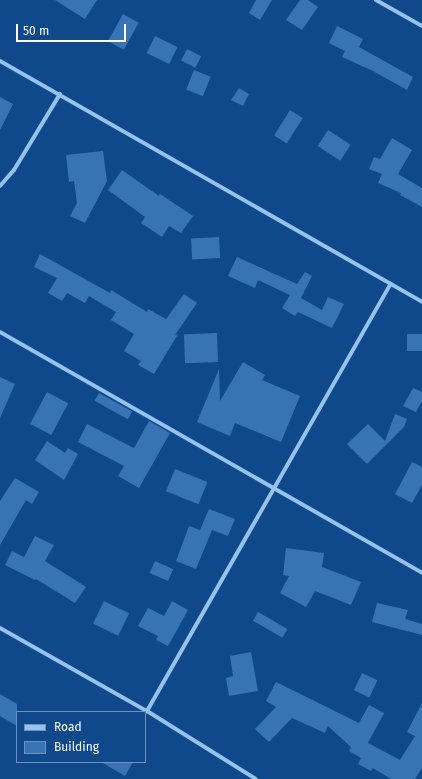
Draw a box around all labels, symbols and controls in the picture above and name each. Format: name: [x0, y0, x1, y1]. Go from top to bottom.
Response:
scale bar: [18, 16, 128, 42]
text: 50 m: [23, 24, 49, 38]
legend: [16, 711, 146, 763]
text: Road: [54, 720, 82, 734]
text: Building: [54, 740, 99, 754]

